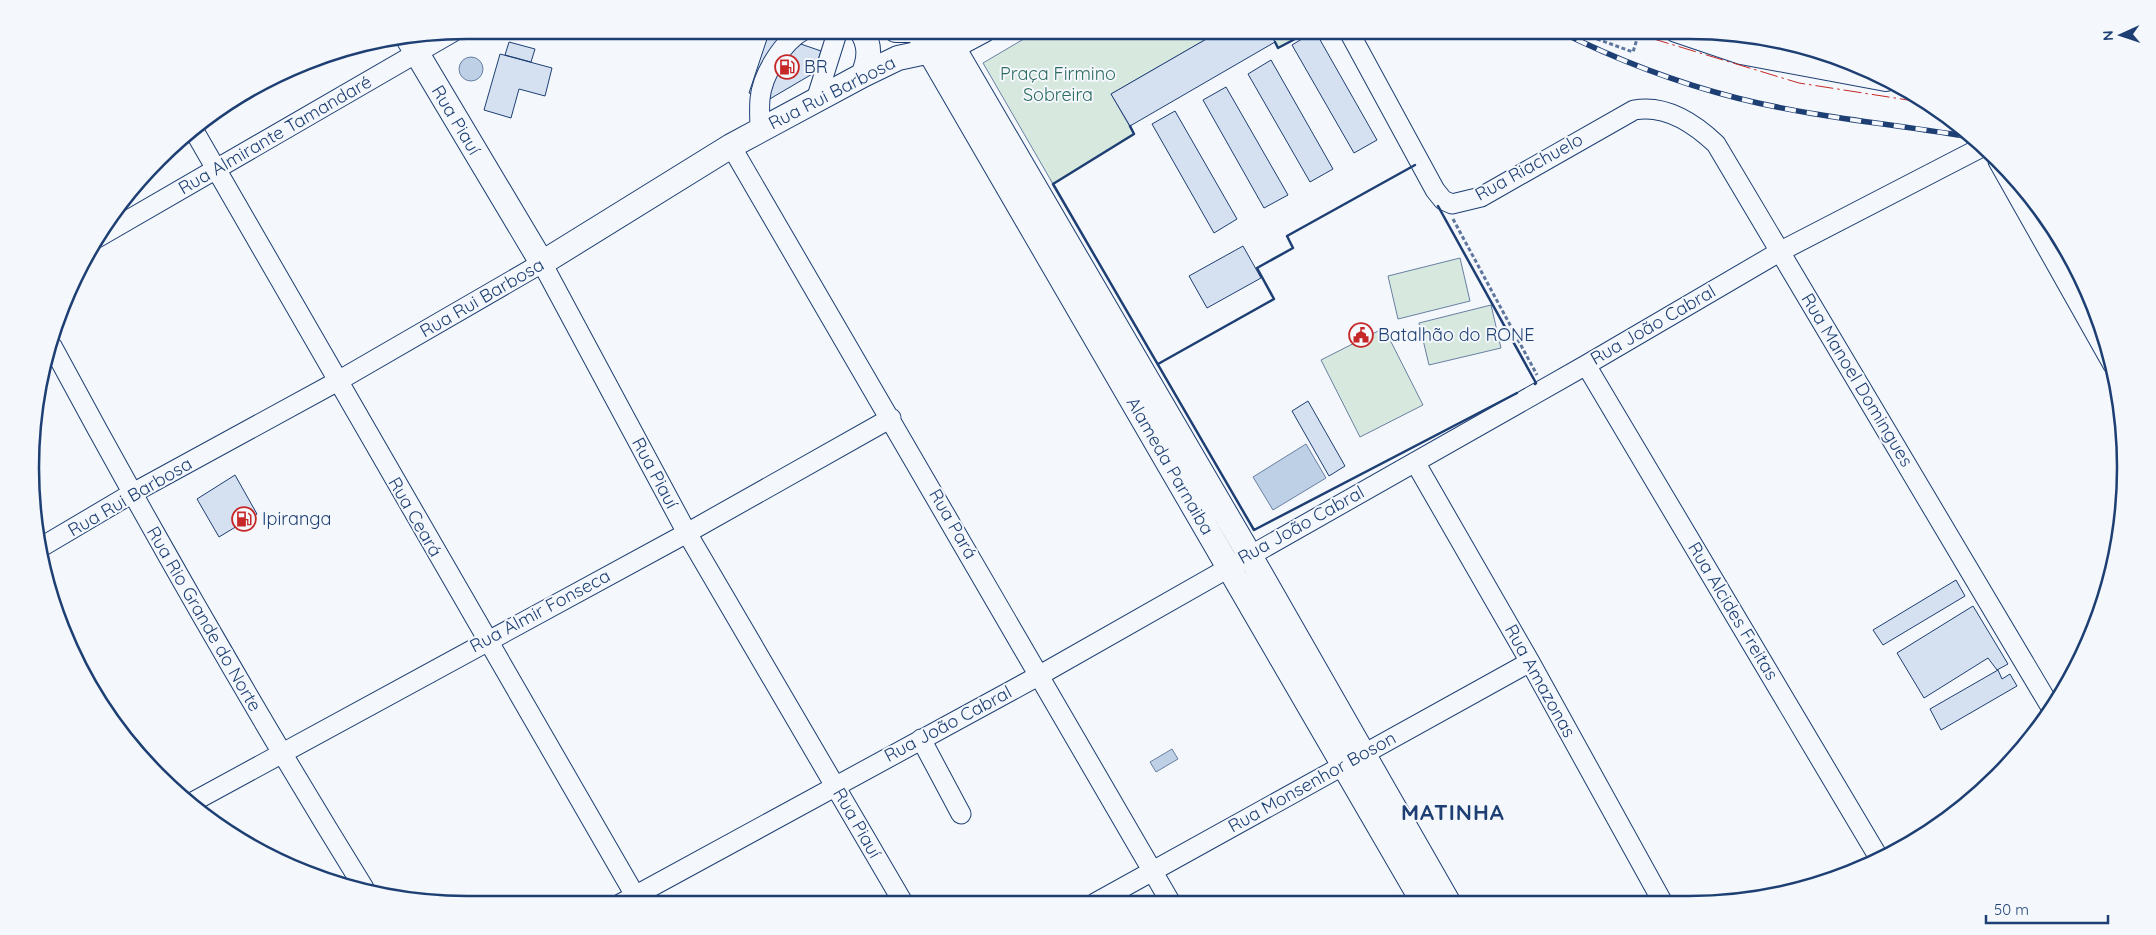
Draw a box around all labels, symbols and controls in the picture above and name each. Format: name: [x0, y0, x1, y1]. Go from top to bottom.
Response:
north arrow: [2096, 10, 2146, 60]
text: N: [2099, 30, 2117, 41]
street label: Rua Rui Barbosa: [764, 51, 899, 135]
fuel station icon: BR: [774, 54, 800, 80]
place label: BR: [804, 55, 828, 78]
park label: Praça Firmino Sobreira: [1000, 62, 1116, 106]
street label: Rua Almirante Tamandaré: [174, 70, 375, 199]
street label: Rua Piauí: [427, 81, 486, 159]
street label: Rua Riachuelo: [1471, 128, 1587, 206]
street label: Rua Rui Barbosa: [416, 253, 548, 342]
street label: Rua João Cabral: [1586, 279, 1720, 370]
street label: Rua Manoel Domingues: [1796, 289, 1918, 471]
public building icon: Batalhão do RONE: [1348, 322, 1374, 348]
place label: Batalhão do RONE: [1378, 323, 1534, 346]
street label: Alameda Parnaiba: [1122, 393, 1219, 539]
street label: Rua Piauí: [627, 433, 684, 512]
street label: Rua Rui Barbosa: [64, 452, 196, 541]
street label: Rua Ceará: [383, 473, 448, 561]
street label: Rua João Cabral: [1233, 480, 1368, 569]
street label: Rua Pará: [924, 485, 983, 563]
fuel station icon: Ipiranga: [231, 506, 257, 532]
place label: Ipiranga: [262, 507, 331, 530]
street label: Rua Rio Grande do Norte: [142, 522, 267, 715]
street label: Rua Alcides Freitas: [1683, 537, 1784, 684]
street label: Rua Almir Fonseca: [466, 564, 614, 657]
street label: Rua Amazonas: [1500, 620, 1581, 741]
street label: Rua João Cabral: [880, 680, 1015, 767]
street label: Rua Monsenhor Boson: [1224, 726, 1400, 837]
street label: Rua Piauí: [828, 784, 887, 862]
district label: MATINHA: [1401, 798, 1505, 826]
scale bar: [1986, 892, 2108, 924]
text: 50 m: [1994, 900, 2029, 919]

